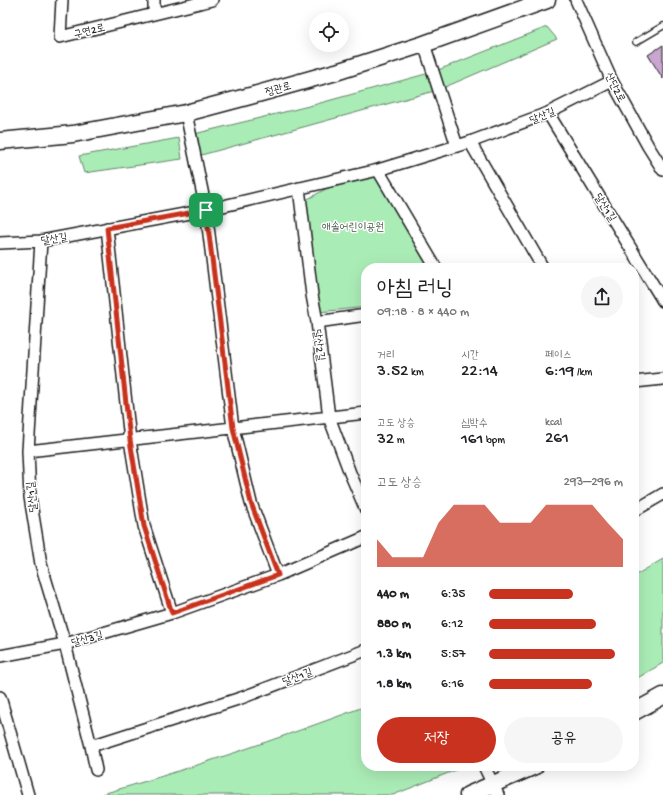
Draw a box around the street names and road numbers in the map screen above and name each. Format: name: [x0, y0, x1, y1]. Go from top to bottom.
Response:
street label: 구연2로: [73, 22, 107, 42]
street label: 산단2로: [602, 71, 627, 105]
street label: 정관로: [264, 80, 293, 99]
street label: 달산길: [528, 105, 557, 127]
street label: 달산1길: [591, 191, 619, 225]
street label: 달산길: [40, 231, 69, 248]
street label: 달산2길: [310, 329, 327, 362]
street label: 달산1길: [24, 481, 41, 513]
street label: 달산3길: [70, 629, 105, 650]
street label: 달산1길: [281, 666, 314, 689]

